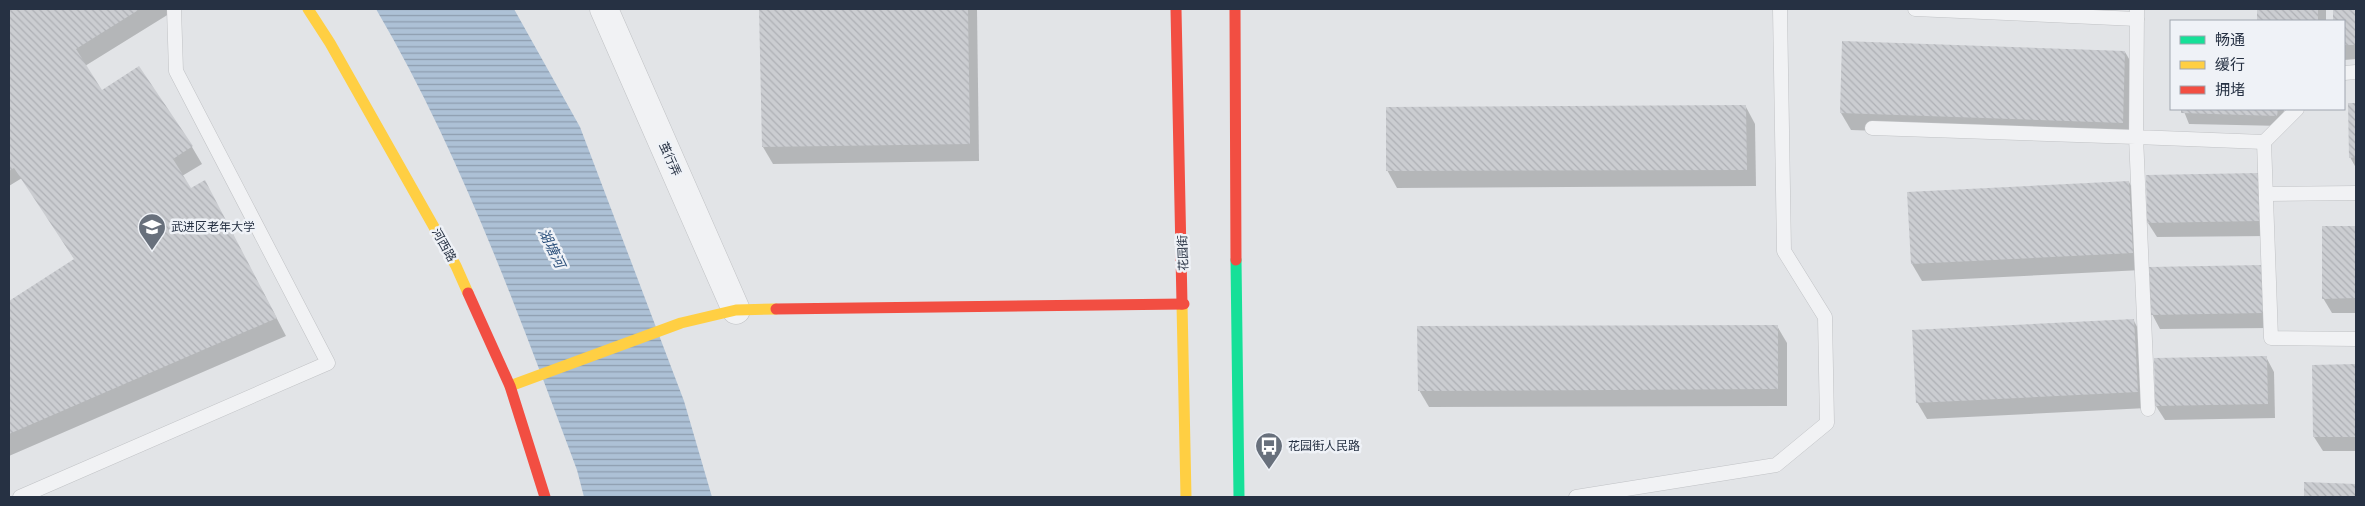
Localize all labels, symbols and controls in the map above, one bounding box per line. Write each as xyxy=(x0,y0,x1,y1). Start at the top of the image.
legend xyxy=(2170,20,2345,110)
text: 畅通 xyxy=(2215,29,2245,50)
text: 缓行 xyxy=(2215,54,2245,75)
text: 拥堵 xyxy=(2215,79,2245,100)
street label: 茧行弄 xyxy=(655,139,685,179)
school or university icon: 武进区老年大学 xyxy=(137,212,167,251)
place label: 武进区老年大学 xyxy=(171,219,255,235)
street label: 河西路 xyxy=(428,225,460,265)
water label: 湖塘河 xyxy=(535,225,571,274)
street label: 花园街 xyxy=(1174,235,1192,271)
bus stop icon: 花园街人民路 xyxy=(1254,431,1284,470)
place label: 花园街人民路 xyxy=(1288,438,1360,454)

